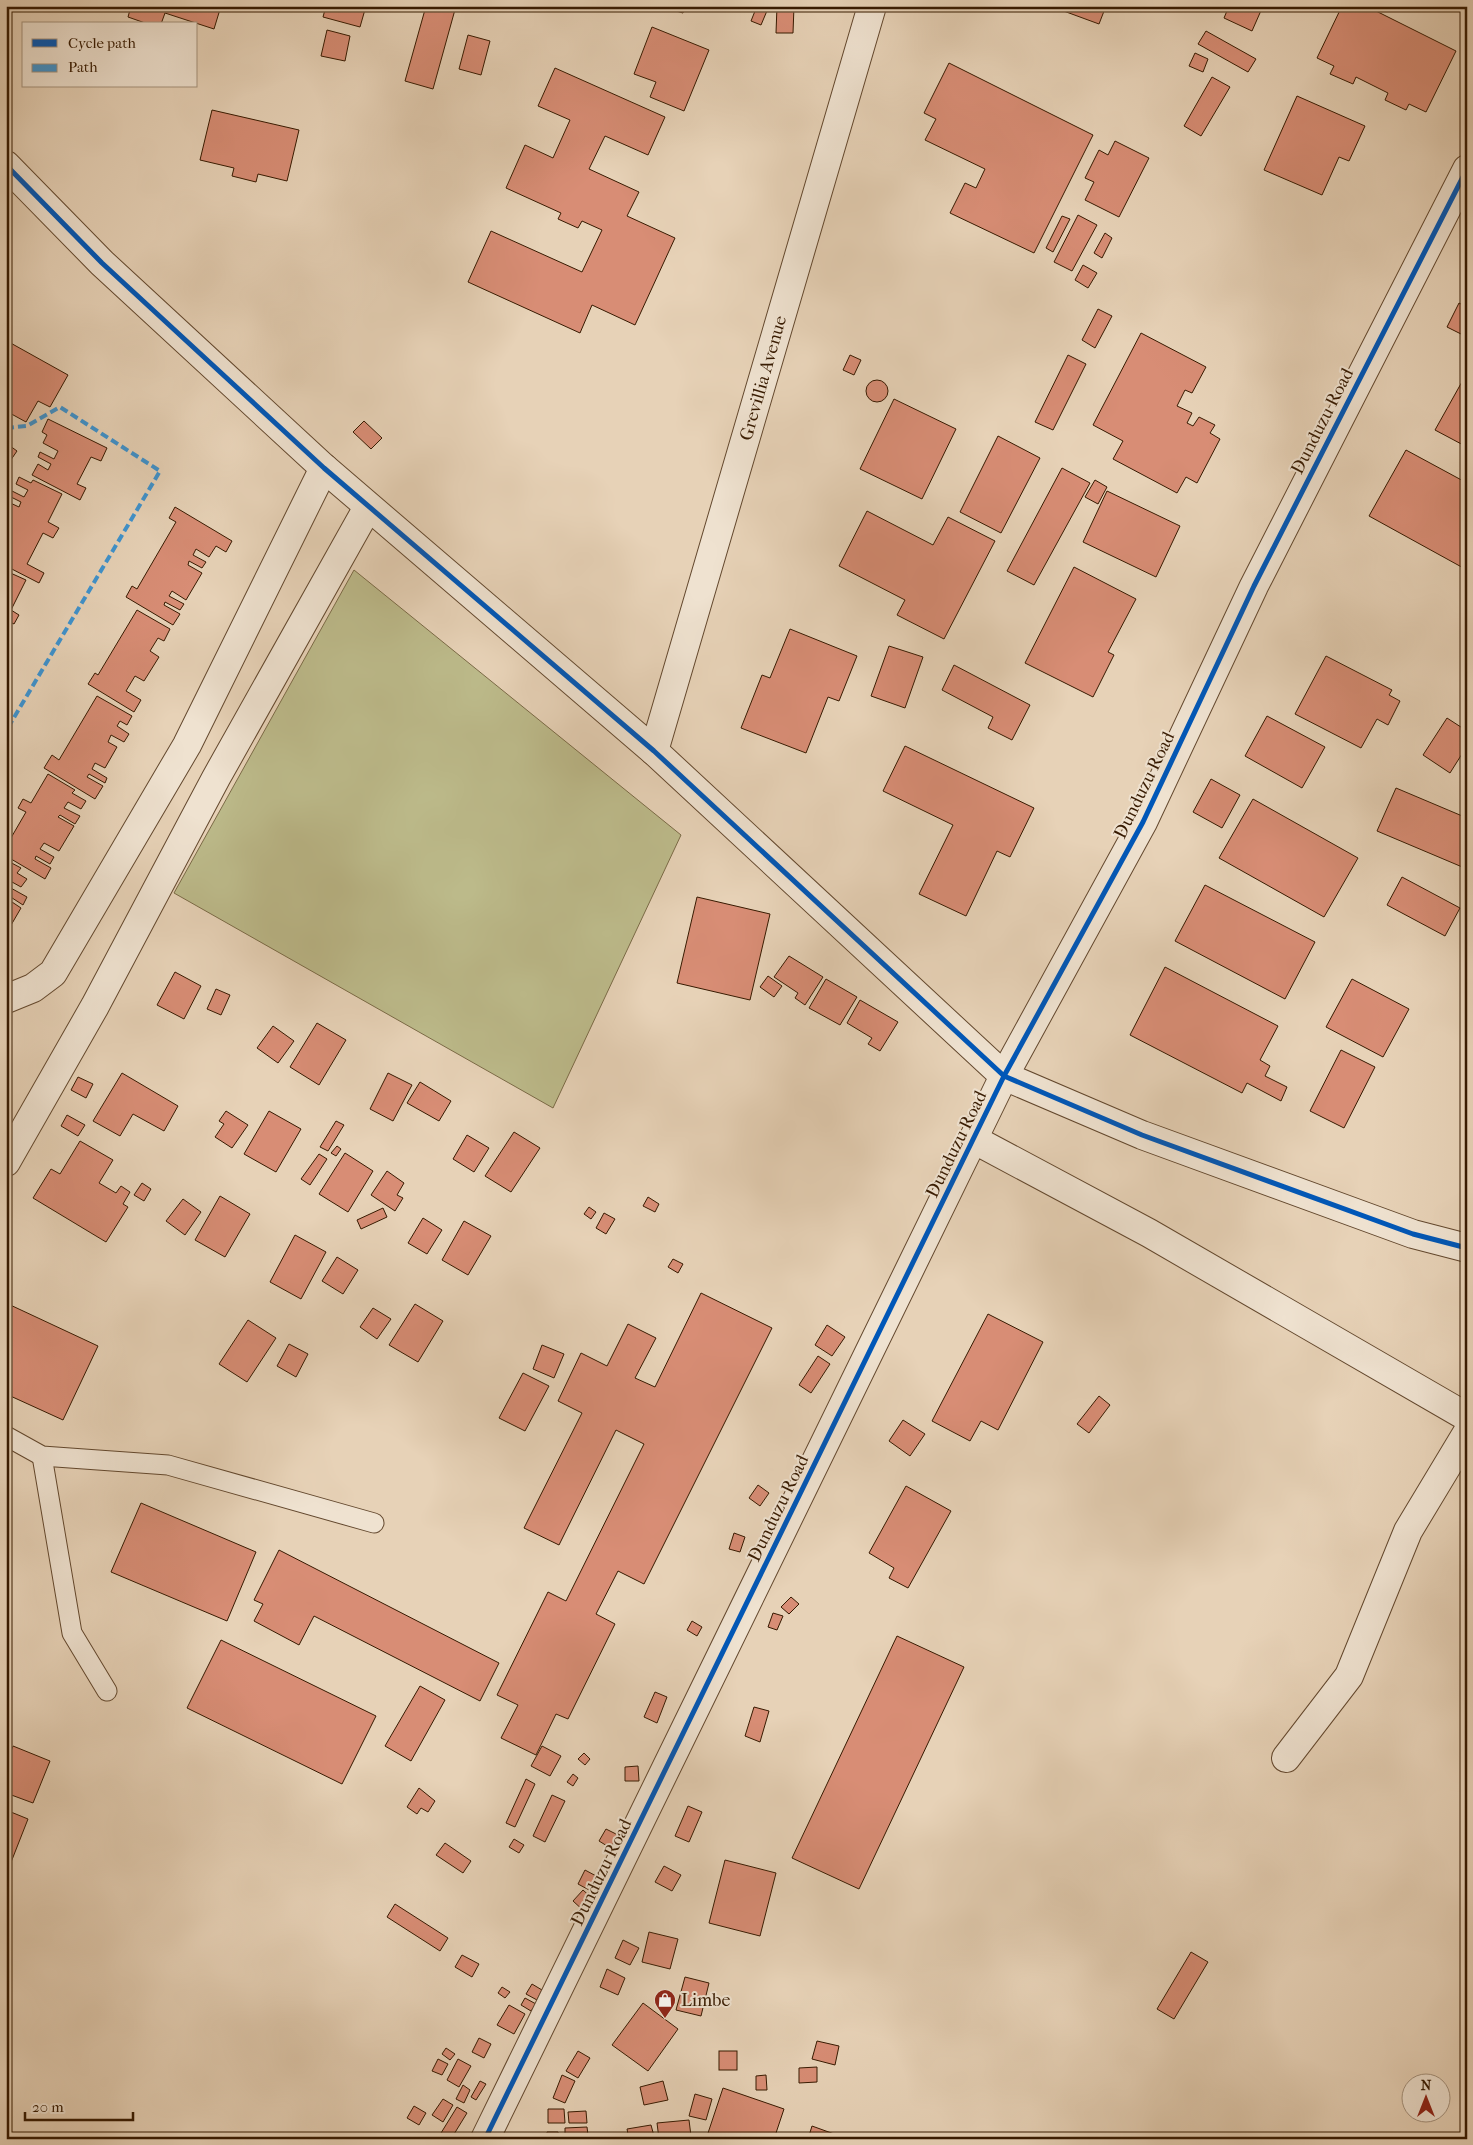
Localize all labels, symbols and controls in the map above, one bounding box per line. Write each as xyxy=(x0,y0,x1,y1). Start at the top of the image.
legend xyxy=(22,22,198,88)
text: Cycle path xyxy=(68,34,136,52)
text: Path xyxy=(68,58,98,76)
street label: Grevillia Avenue xyxy=(736,313,791,443)
street label: Dunduzu Road xyxy=(1287,364,1358,478)
street label: Dunduzu Road xyxy=(1110,728,1179,842)
street label: Dunduzu Road xyxy=(922,1087,991,1201)
street label: Dunduzu Road xyxy=(744,1451,813,1565)
street label: Dunduzu Road xyxy=(567,1815,636,1929)
shop icon: Limbe xyxy=(653,1988,677,2019)
place label: Limbe xyxy=(681,1990,730,2011)
north arrow xyxy=(1400,2072,1450,2122)
text: N xyxy=(1421,2077,1432,2094)
scale bar xyxy=(25,2090,132,2122)
text: 20 m xyxy=(32,2098,64,2116)

